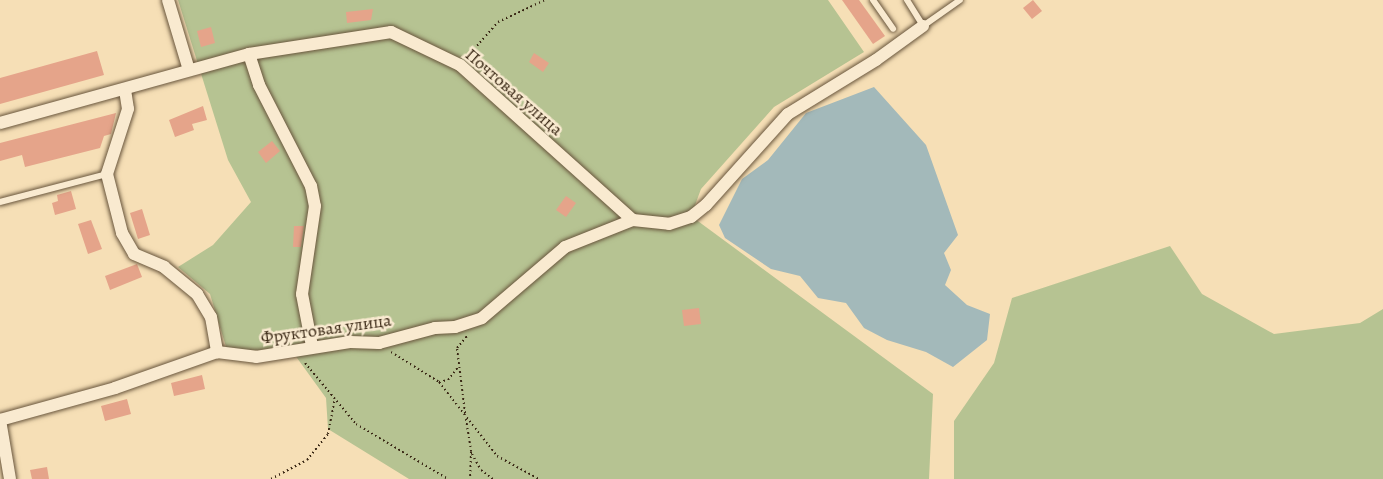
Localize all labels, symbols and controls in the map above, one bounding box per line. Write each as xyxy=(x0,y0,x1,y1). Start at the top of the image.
street label: Почтовая улица xyxy=(461,44,567,140)
street label: Фруктовая улица xyxy=(259,309,393,349)

